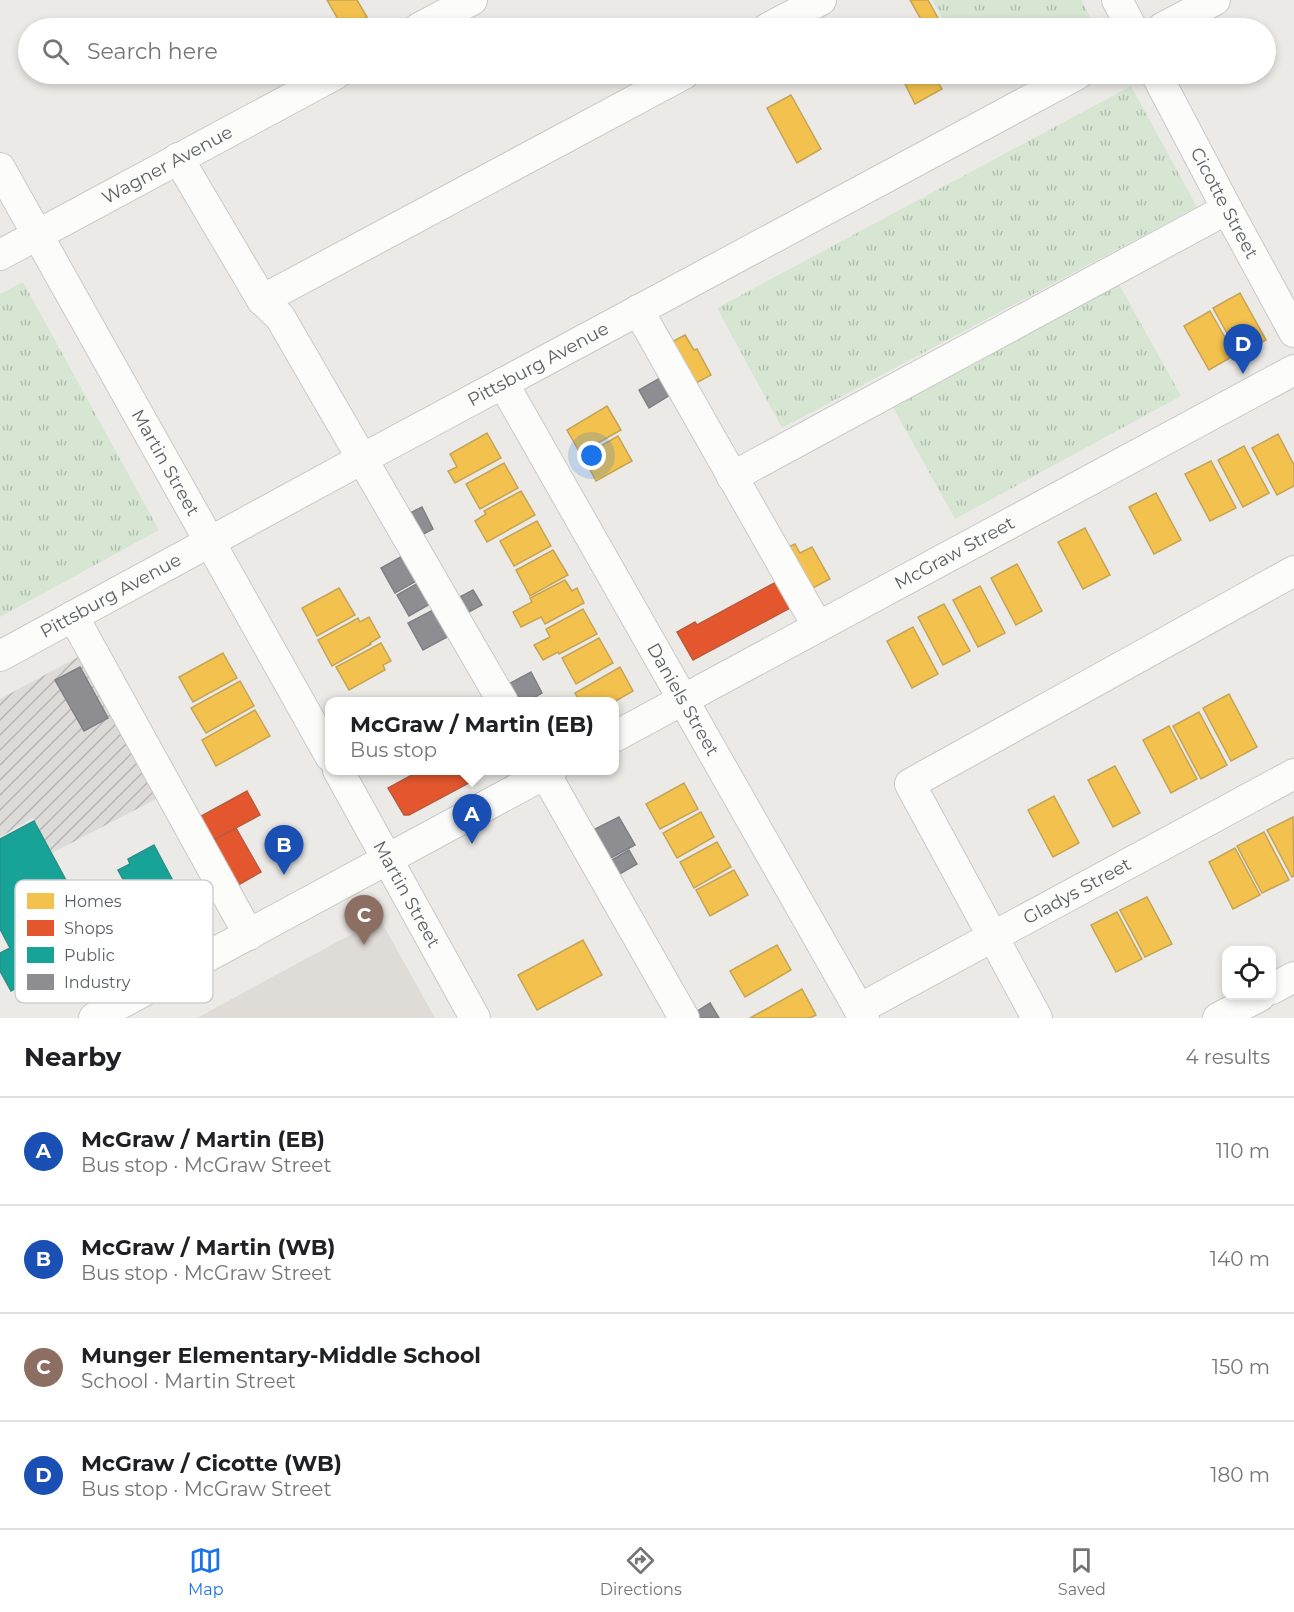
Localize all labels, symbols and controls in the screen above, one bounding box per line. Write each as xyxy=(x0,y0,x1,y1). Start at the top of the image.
search box xyxy=(18,18,1276,84)
icon: search xyxy=(39,35,72,68)
text: Search here xyxy=(87,38,218,65)
street label: Wagner Avenue xyxy=(98,121,236,209)
street label: Cicotte Street xyxy=(1186,144,1263,263)
street label: Pittsburg Avenue xyxy=(464,317,613,411)
pin: D xyxy=(1224,324,1262,374)
street label: Martin Street xyxy=(127,406,204,520)
your location xyxy=(577,441,606,470)
street label: McGraw Street xyxy=(891,512,1018,595)
street label: Pittsburg Avenue xyxy=(36,548,185,643)
street label: Daniels Street xyxy=(642,639,724,760)
popup xyxy=(325,697,619,775)
text: McGraw / Martin (EB) xyxy=(350,711,594,738)
text: Bus stop xyxy=(350,738,437,762)
pin: A xyxy=(452,794,492,844)
pin: B xyxy=(264,826,304,875)
street label: Martin Street xyxy=(368,837,445,952)
street label: Gladys Street xyxy=(1020,853,1135,929)
legend xyxy=(15,880,213,1003)
text: Homes xyxy=(64,892,122,911)
pin: C xyxy=(344,896,384,945)
text: Shops xyxy=(64,919,114,938)
text: Public xyxy=(64,946,115,965)
map controls xyxy=(1222,946,1276,1000)
button: locate xyxy=(1222,946,1276,1000)
text: Industry xyxy=(64,973,131,992)
text: Nearby xyxy=(24,1041,121,1073)
text: 4 results xyxy=(1185,1045,1270,1069)
text: McGraw / Martin (EB) xyxy=(81,1126,325,1153)
text: A xyxy=(36,1139,51,1163)
text: 110 m xyxy=(1216,1139,1270,1163)
text: Bus stop · McGraw Street xyxy=(81,1153,332,1177)
text: McGraw / Martin (WB) xyxy=(81,1234,335,1261)
text: B xyxy=(36,1247,51,1271)
text: 140 m xyxy=(1210,1247,1270,1271)
text: Bus stop · McGraw Street xyxy=(81,1261,332,1285)
text: Munger Elementary-Middle School xyxy=(81,1342,481,1369)
text: C xyxy=(36,1355,51,1379)
text: 150 m xyxy=(1212,1355,1270,1379)
text: School · Martin Street xyxy=(81,1369,296,1393)
text: McGraw / Cicotte (WB) xyxy=(81,1450,342,1477)
text: D xyxy=(35,1463,52,1487)
text: 180 m xyxy=(1210,1463,1270,1487)
text: Bus stop · McGraw Street xyxy=(81,1477,332,1501)
tab: Map xyxy=(188,1544,224,1599)
tab: Directions xyxy=(600,1544,682,1599)
tab: Saved xyxy=(1058,1544,1106,1599)

